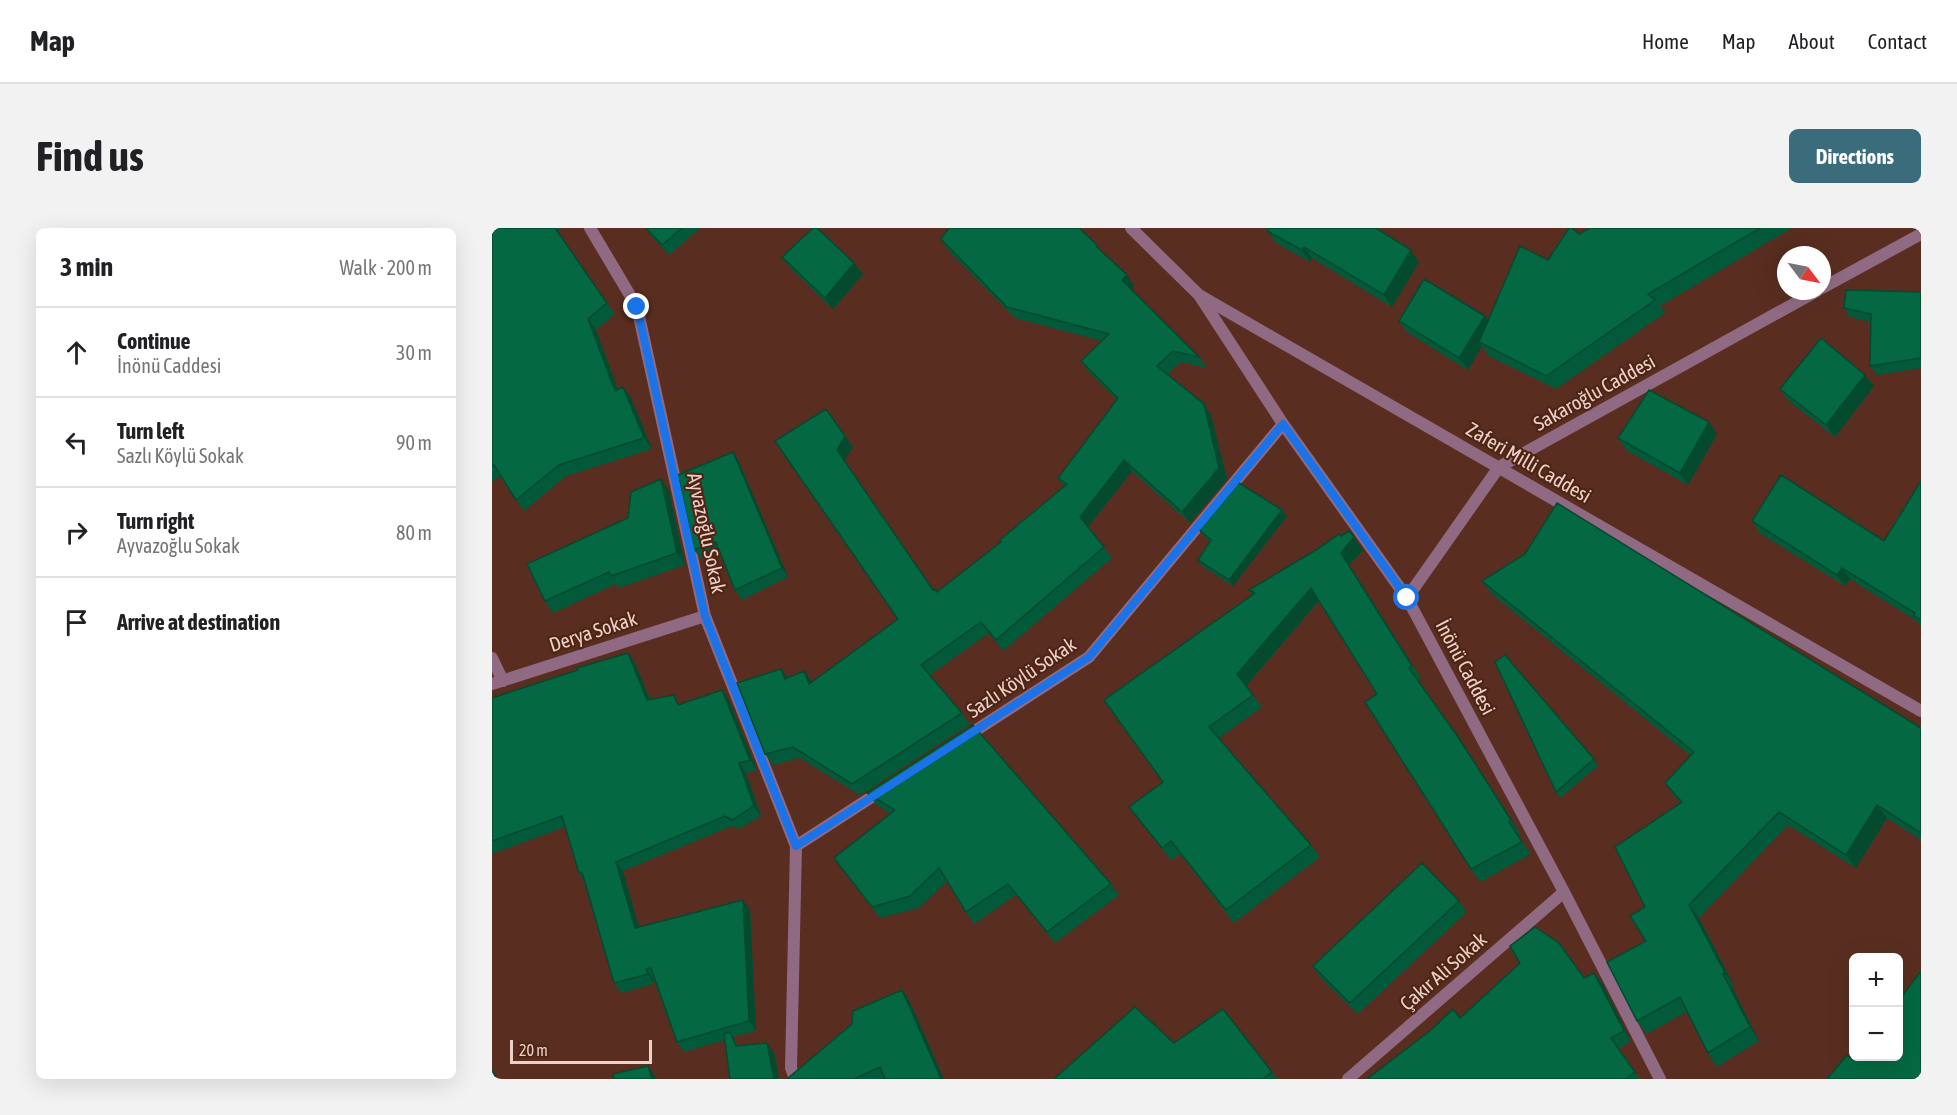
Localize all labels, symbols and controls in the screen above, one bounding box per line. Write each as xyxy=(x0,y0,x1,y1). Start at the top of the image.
text: Map xyxy=(30,25,75,57)
text: Home xyxy=(1642,29,1689,53)
text: Map xyxy=(1722,29,1756,53)
text: About xyxy=(1789,29,1835,53)
text: Contact xyxy=(1868,29,1927,53)
button: Directions xyxy=(1789,129,1921,183)
text: Find us xyxy=(36,132,144,180)
north arrow xyxy=(1777,246,1831,300)
text: 3 min xyxy=(60,252,113,282)
text: Walk · 200 m xyxy=(340,256,432,279)
route end xyxy=(623,293,649,319)
text: Continue xyxy=(117,328,191,354)
icon: ahead xyxy=(60,336,93,369)
text: 30 m xyxy=(396,341,432,364)
street label: Sakaroğlu Caddesi xyxy=(1529,349,1659,435)
text: İnönü Caddesi xyxy=(117,354,221,377)
street label: Zaferi Milli Caddesi xyxy=(1463,417,1595,507)
text: Turn left xyxy=(117,418,184,444)
icon: left xyxy=(60,426,93,459)
text: 90 m xyxy=(396,431,432,454)
text: Sazlı Köylü Sokak xyxy=(117,444,244,467)
street label: Ayvazoğlu Sokak xyxy=(683,471,731,596)
text: Turn right xyxy=(117,508,194,534)
icon: right xyxy=(60,516,93,549)
text: 80 m xyxy=(396,521,432,544)
text: Ayvazoğlu Sokak xyxy=(117,534,240,557)
route start xyxy=(1393,584,1419,610)
icon: arrive xyxy=(60,606,93,639)
street label: Derya Sokak xyxy=(546,606,640,656)
text: Arrive at destination xyxy=(117,609,280,635)
street label: İnönü Caddesi xyxy=(1431,616,1501,718)
street label: Sazlı Köylü Sokak xyxy=(962,632,1080,722)
street label: Çakır Ali Sokak xyxy=(1395,927,1491,1015)
map controls xyxy=(1849,953,1903,1061)
button: + xyxy=(1849,953,1903,1007)
button: − xyxy=(1849,1007,1903,1061)
scale bar xyxy=(510,1037,652,1064)
text: 20 m xyxy=(519,1041,548,1059)

